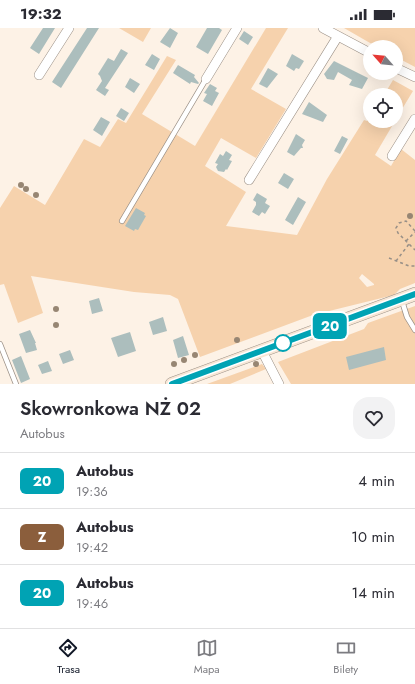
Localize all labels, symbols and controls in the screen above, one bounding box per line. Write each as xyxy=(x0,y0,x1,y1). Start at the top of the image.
text: 19:32 xyxy=(20,3,62,25)
north arrow xyxy=(363,40,403,80)
map controls xyxy=(363,40,403,128)
button: locate xyxy=(363,88,403,128)
line badge: 20 xyxy=(312,313,348,339)
text: 20 xyxy=(321,316,339,336)
unlabelled marker xyxy=(274,334,292,352)
text: Skowronkowa NŻ 02 xyxy=(20,395,201,422)
button: heart xyxy=(353,397,395,439)
text: Autobus xyxy=(20,424,65,443)
text: Autobus xyxy=(76,460,134,482)
text: 4 min xyxy=(358,470,395,492)
text: 20 xyxy=(33,471,51,491)
text: 19:36 xyxy=(76,482,108,501)
text: Autobus xyxy=(76,516,134,538)
text: 10 min xyxy=(351,526,395,548)
text: Z xyxy=(38,527,46,547)
text: 19:42 xyxy=(76,538,108,557)
text: Autobus xyxy=(76,572,134,594)
text: 14 min xyxy=(352,582,395,604)
text: 20 xyxy=(33,583,51,603)
text: 19:46 xyxy=(76,594,108,613)
tab: Trasa xyxy=(57,637,80,677)
tab: Mapa xyxy=(194,637,220,677)
tab: Bilety xyxy=(333,637,358,677)

